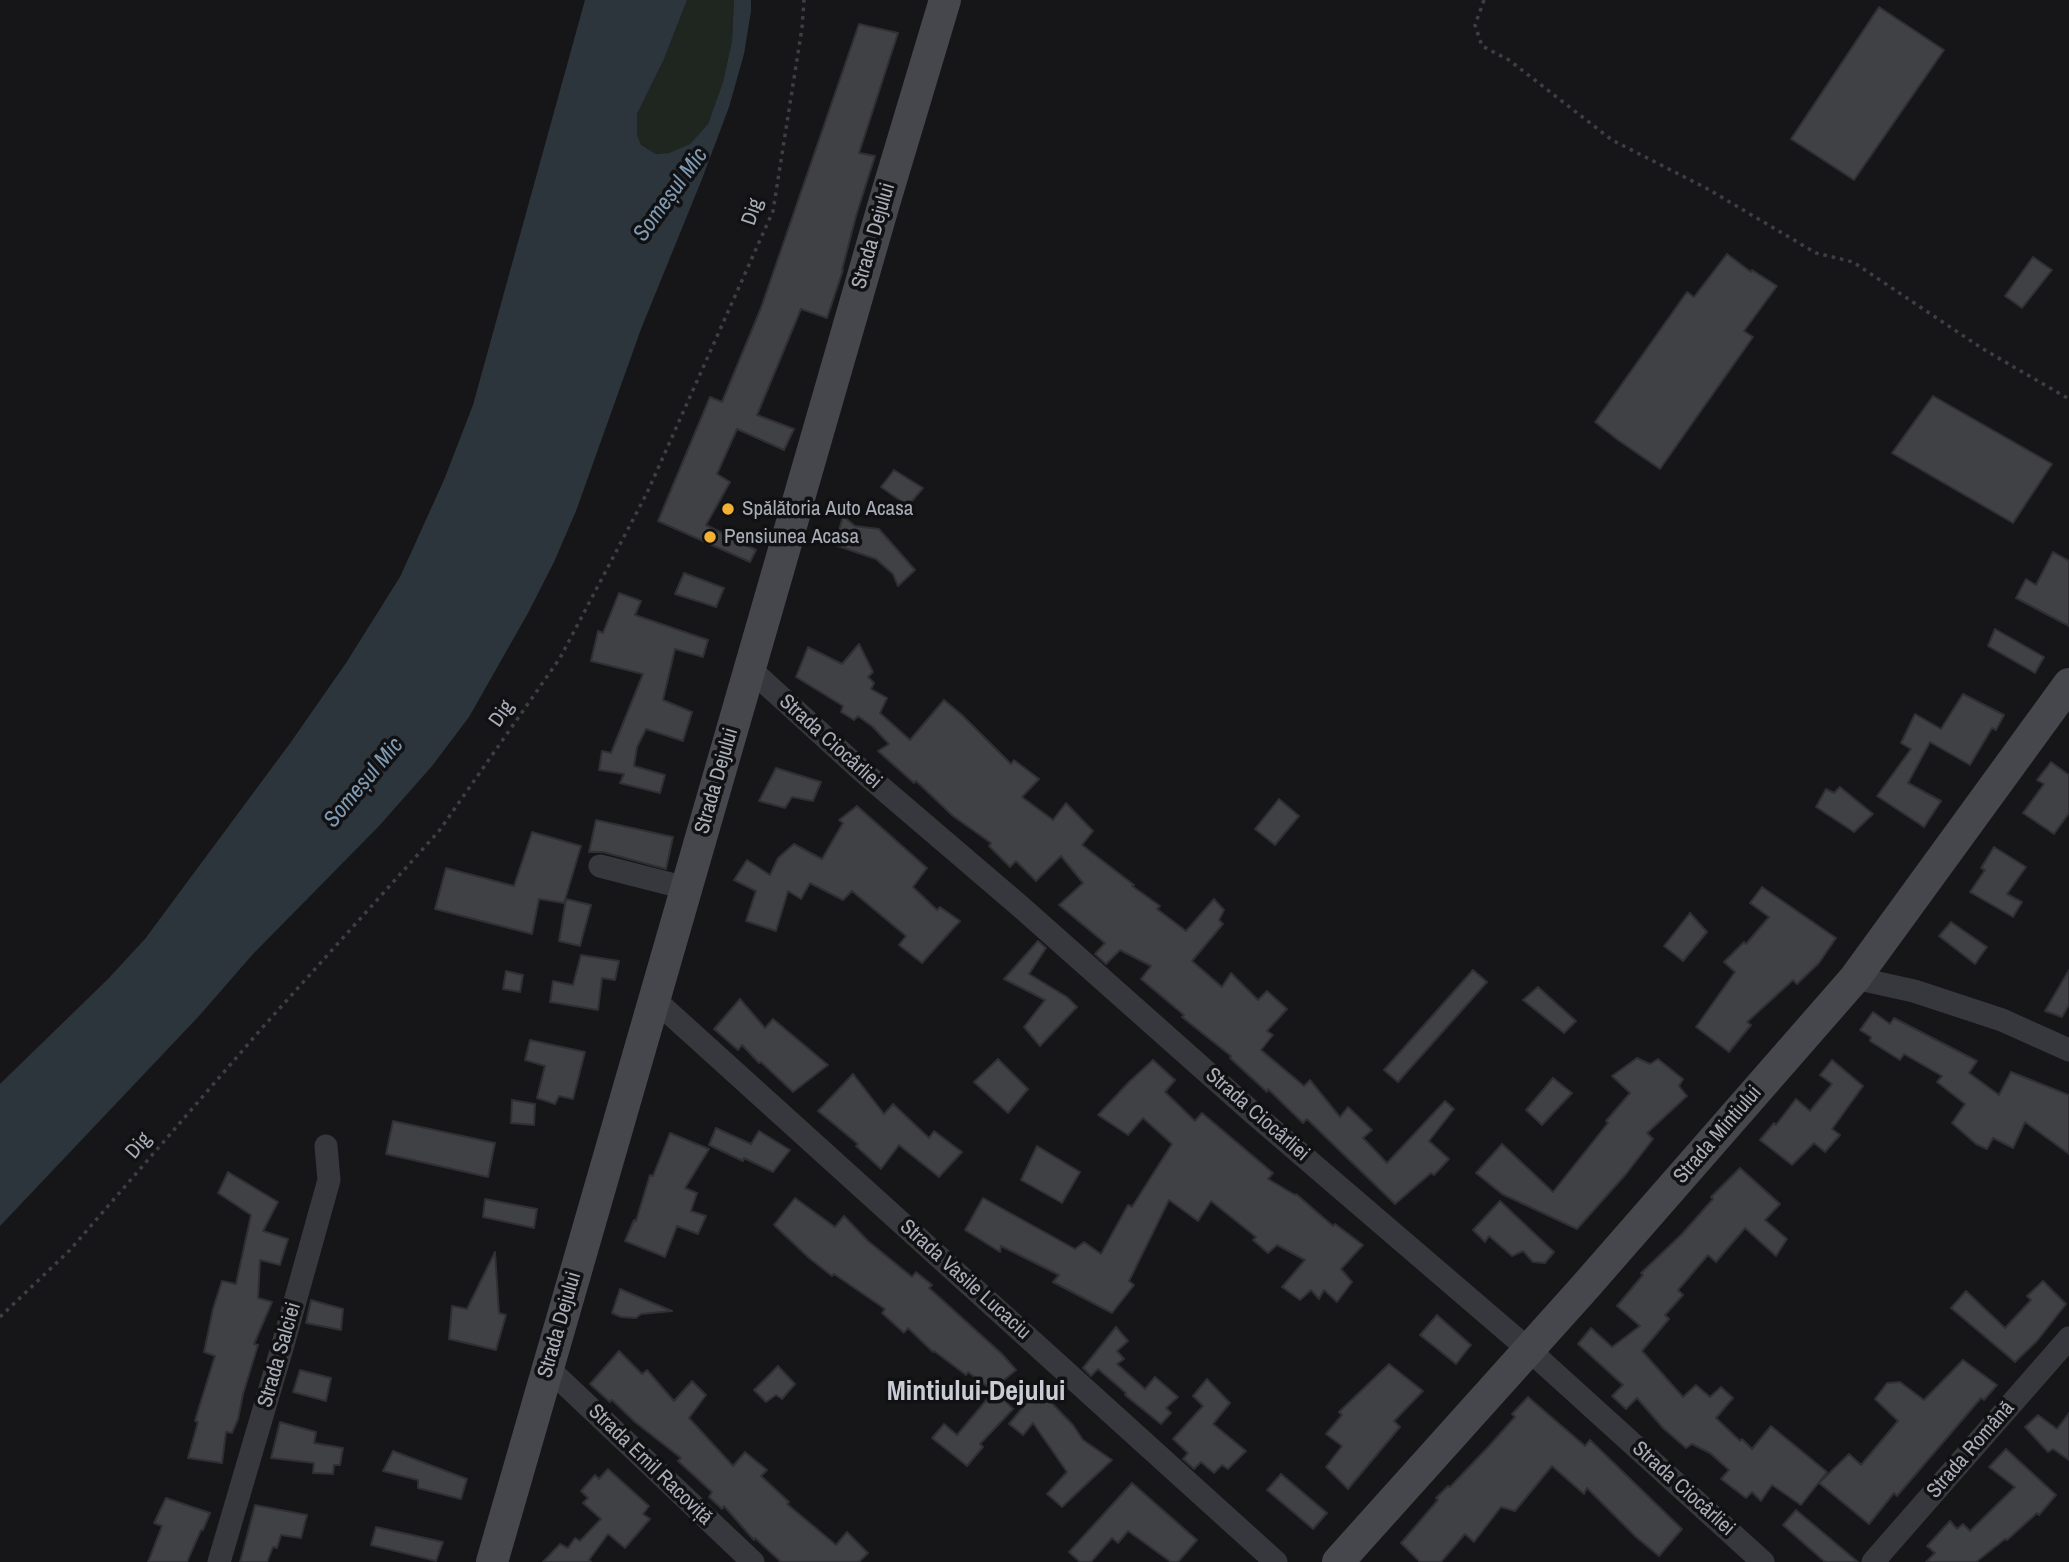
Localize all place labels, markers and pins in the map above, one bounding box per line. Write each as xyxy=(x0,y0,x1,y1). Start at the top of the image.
place label: Spălătoria Auto Acasa xyxy=(742,496,913,522)
marker: Spălătoria Auto Acasa xyxy=(720,501,736,517)
place label: Pensiunea Acasa xyxy=(724,524,859,550)
marker: Pensiunea Acasa xyxy=(702,529,718,545)

